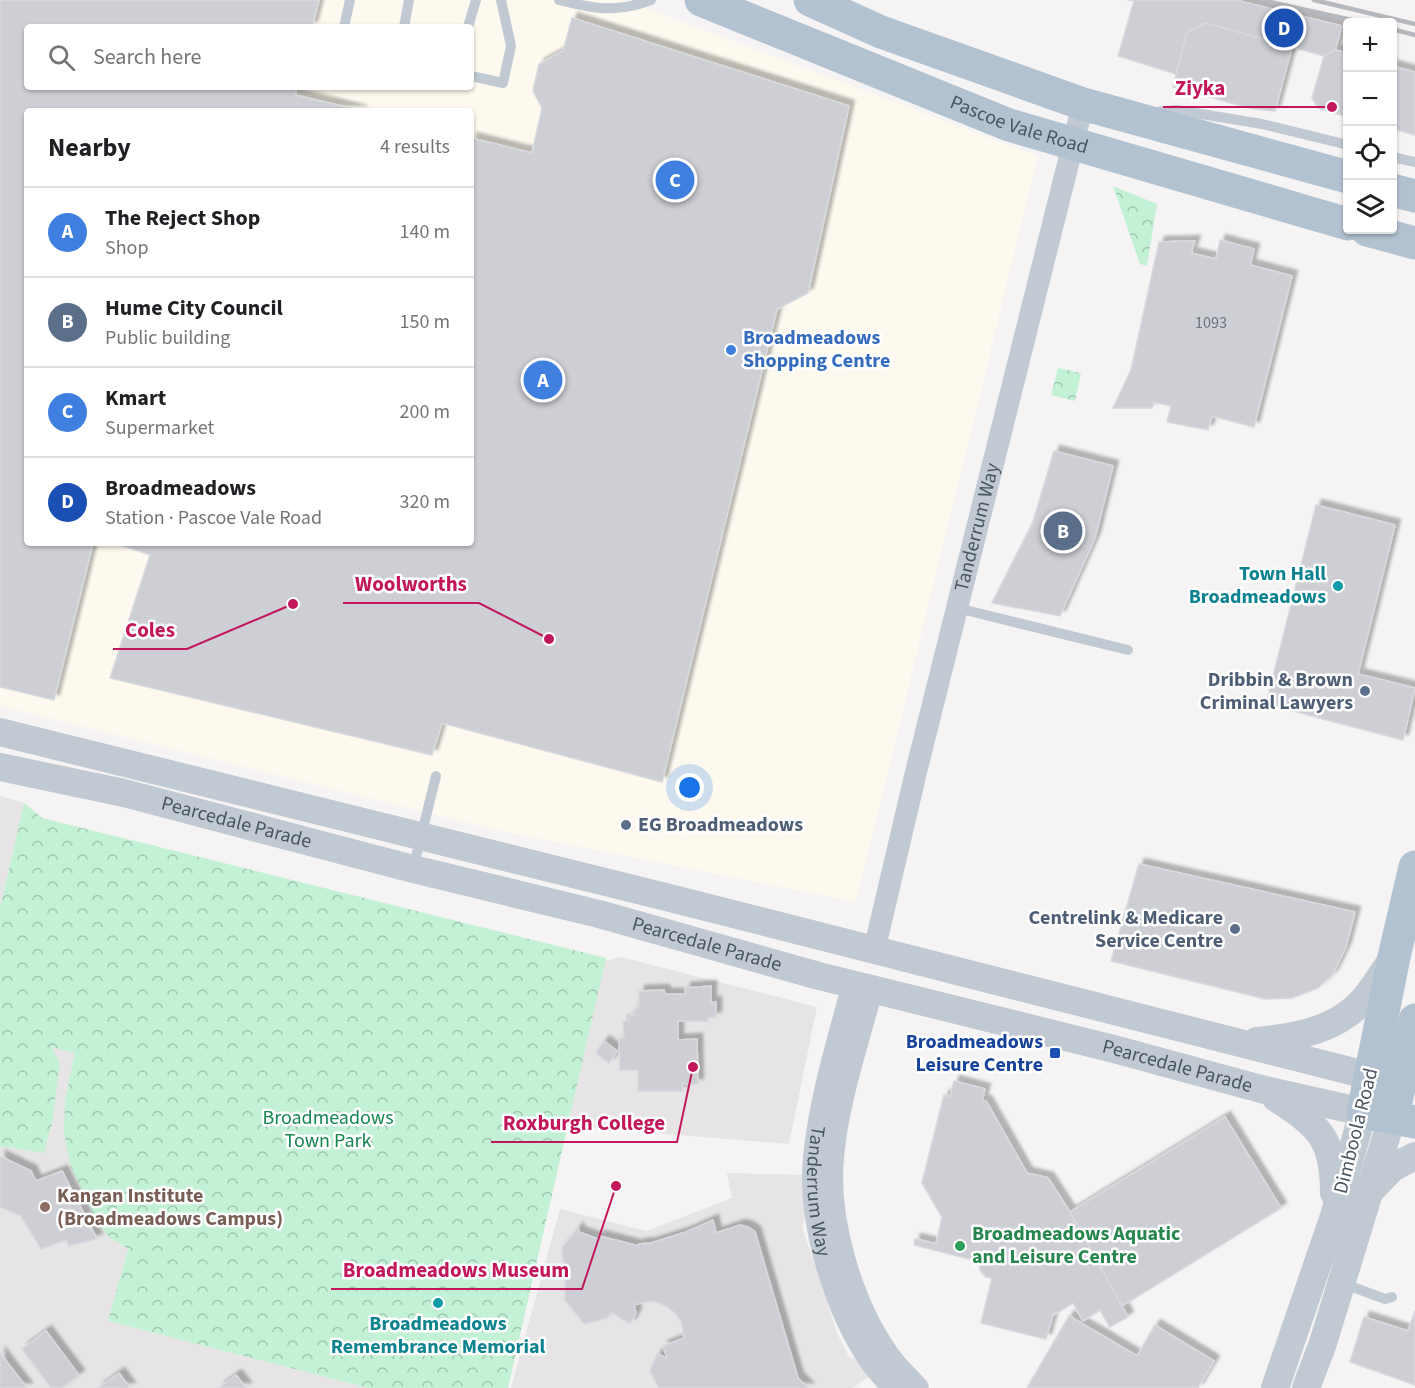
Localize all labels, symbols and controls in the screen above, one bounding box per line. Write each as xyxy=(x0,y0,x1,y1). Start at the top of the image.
pin: D xyxy=(1264,6,1304,51)
map controls xyxy=(1343,18,1397,234)
button: + xyxy=(1343,18,1397,72)
search box xyxy=(24,24,474,90)
icon: search xyxy=(45,41,78,74)
text: Search here xyxy=(93,41,201,73)
callout: Ziyka xyxy=(1163,68,1237,107)
button: − xyxy=(1343,72,1397,126)
text: Ziyka xyxy=(1175,73,1225,103)
street label: Pascoe Vale Road xyxy=(946,88,1091,161)
button: locate xyxy=(1343,126,1397,180)
text: Nearby xyxy=(48,129,131,166)
text: 4 results xyxy=(380,133,450,161)
pin: C xyxy=(656,158,694,202)
button: layers xyxy=(1343,180,1397,234)
text: The Reject Shop xyxy=(105,202,260,234)
text: A xyxy=(62,218,73,246)
text: 140 m xyxy=(400,218,450,246)
text: Shop xyxy=(105,234,149,262)
text: Hume City Council xyxy=(105,292,283,324)
text: B xyxy=(61,308,74,336)
text: 150 m xyxy=(400,308,450,336)
house number: 1093 xyxy=(1195,312,1227,334)
text: Public building xyxy=(105,324,230,352)
place label: Broadmeadows Shopping Centre xyxy=(743,324,890,375)
marker: Broadmeadows Shopping Centre xyxy=(724,343,738,357)
pin: A xyxy=(524,358,562,403)
text: Kmart xyxy=(105,382,166,414)
text: C xyxy=(62,398,73,426)
text: 200 m xyxy=(400,398,450,426)
text: Supermarket xyxy=(105,414,214,442)
street label: Tanderrum Way xyxy=(948,460,1007,595)
text: Broadmeadows xyxy=(105,472,256,504)
text: D xyxy=(61,488,74,516)
text: 320 m xyxy=(400,488,450,516)
text: Station · Pascoe Vale Road xyxy=(105,504,322,532)
pin: B xyxy=(1044,508,1082,554)
place label: Town Hall Broadmeadows xyxy=(1189,560,1326,611)
callout: Woolworths xyxy=(343,564,479,603)
text: Woolworths xyxy=(355,569,467,599)
marker: Town Hall Broadmeadows xyxy=(1331,579,1345,593)
callout: Coles xyxy=(113,610,187,649)
text: Coles xyxy=(125,615,175,645)
place label: Dribbin & Brown Criminal Lawyers xyxy=(1200,666,1353,717)
marker: Dribbin & Brown Criminal Lawyers xyxy=(1358,684,1372,698)
your location xyxy=(675,773,704,802)
street label: Pearcedale Parade xyxy=(158,789,315,856)
place label: EG Broadmeadows xyxy=(638,811,803,839)
marker: EG Broadmeadows xyxy=(619,818,633,832)
place label: Centrelink & Medicare Service Centre xyxy=(1028,904,1223,955)
street label: Pearcedale Parade xyxy=(629,910,785,979)
marker: Centrelink & Medicare Service Centre xyxy=(1228,922,1242,936)
place label: Broadmeadows Leisure Centre xyxy=(906,1028,1043,1079)
street label: Pearcedale Parade xyxy=(1099,1033,1256,1100)
marker: Broadmeadows Leisure Centre xyxy=(1048,1046,1062,1060)
street label: Dimboola Road xyxy=(1327,1065,1385,1197)
callout: Roxburgh College xyxy=(491,1103,677,1142)
park label: Broadmeadows Town Park xyxy=(262,1104,394,1155)
text: Roxburgh College xyxy=(503,1108,665,1138)
street label: Tanderrum Way xyxy=(799,1124,838,1260)
place label: Kangan Institute (Broadmeadows Campus) xyxy=(57,1182,283,1233)
marker: Kangan Institute (Broadmeadows Campus) xyxy=(38,1200,52,1214)
place label: Broadmeadows Aquatic and Leisure Centre xyxy=(972,1220,1180,1271)
marker: Broadmeadows Aquatic and Leisure Centre xyxy=(953,1239,967,1253)
callout: Broadmeadows Museum xyxy=(331,1250,582,1289)
text: Broadmeadows Museum xyxy=(343,1255,569,1285)
marker: Broadmeadows Remembrance Memorial xyxy=(431,1296,445,1310)
place label: Broadmeadows Remembrance Memorial xyxy=(331,1310,546,1361)

